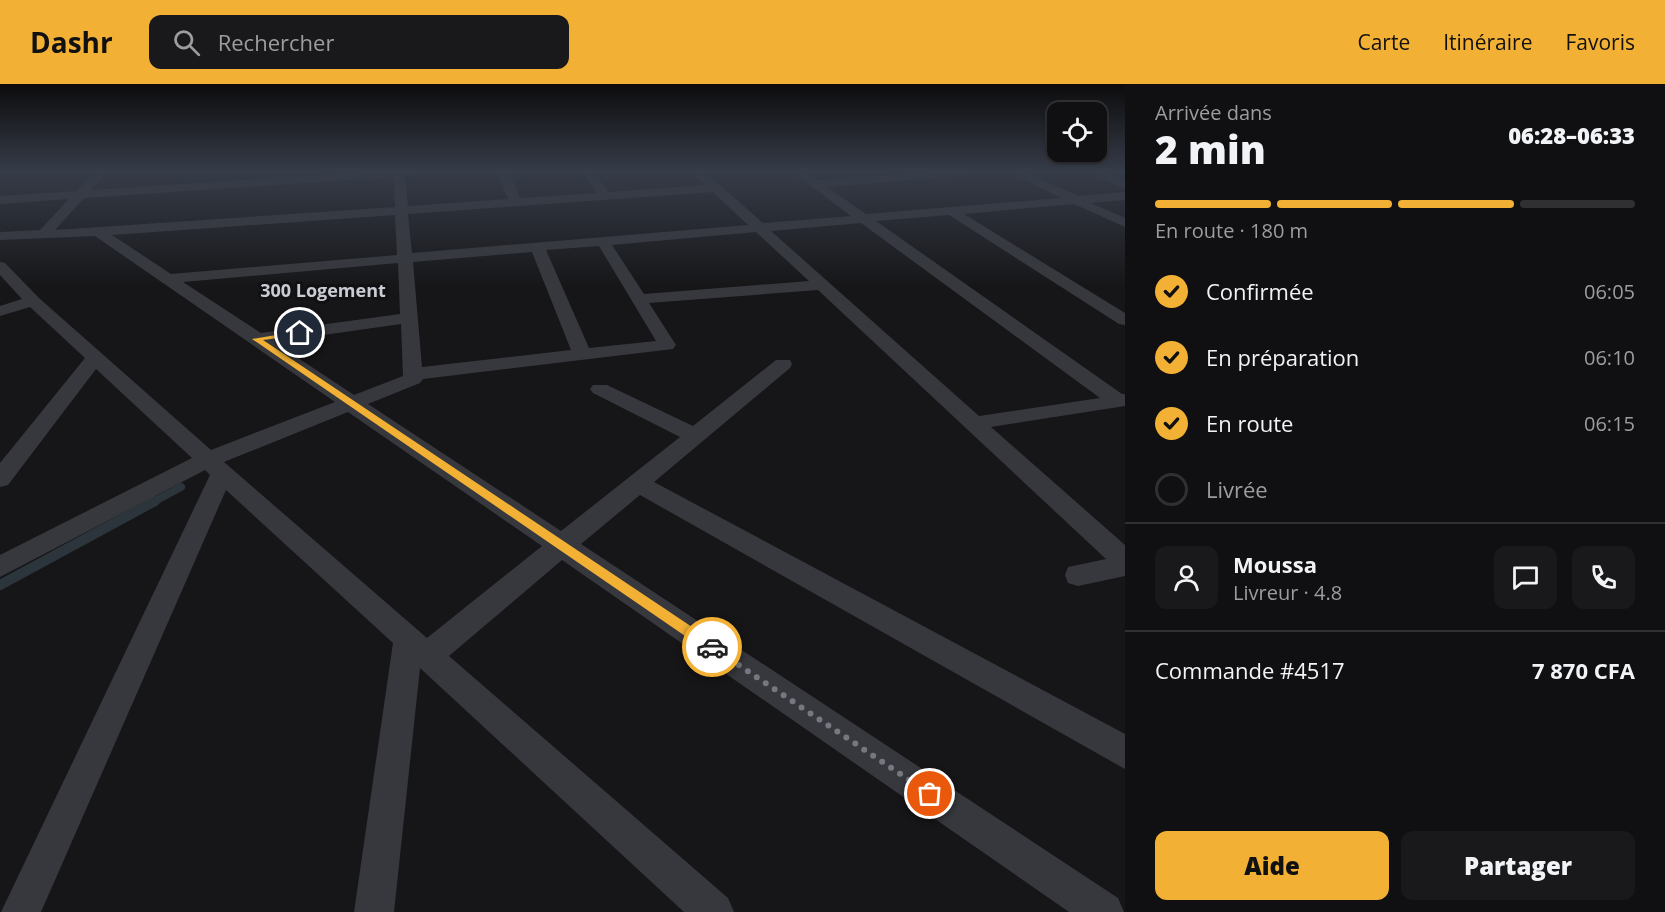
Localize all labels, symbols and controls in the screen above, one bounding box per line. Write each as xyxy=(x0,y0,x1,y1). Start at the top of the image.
search box xyxy=(149,15,569,69)
text: Dashr xyxy=(30,23,113,61)
icon: search xyxy=(170,26,203,59)
text: Rechercher xyxy=(218,27,334,57)
text: Carte xyxy=(1357,28,1410,56)
text: Itinéraire xyxy=(1443,28,1532,56)
text: Favoris xyxy=(1565,28,1635,56)
text: Arrivée dans xyxy=(1155,99,1272,126)
map controls xyxy=(1047,102,1107,162)
button: locate xyxy=(1047,102,1107,162)
text: 06:28–06:33 xyxy=(1508,120,1635,150)
text: 2 min xyxy=(1155,122,1266,175)
text: En route · 180 m xyxy=(1155,217,1308,244)
icon: check xyxy=(1155,275,1188,308)
text: Confirmée xyxy=(1206,276,1314,306)
district label: 300 Logement xyxy=(260,278,386,302)
text: 06:05 xyxy=(1584,278,1635,305)
pin xyxy=(274,307,325,358)
icon: home xyxy=(283,316,316,349)
icon: check xyxy=(1155,341,1188,374)
text: En préparation xyxy=(1206,342,1359,372)
text: 06:10 xyxy=(1584,344,1635,371)
icon: check xyxy=(1155,407,1188,440)
text: En route xyxy=(1206,408,1293,438)
text: 06:15 xyxy=(1584,410,1635,437)
text: Livrée xyxy=(1206,474,1268,504)
button: person xyxy=(1155,546,1218,609)
button: chat xyxy=(1494,546,1557,609)
button: phone xyxy=(1572,546,1635,609)
text: Moussa xyxy=(1233,549,1317,579)
text: Livreur · 4.8 xyxy=(1233,579,1342,606)
courier xyxy=(682,617,742,677)
icon: car xyxy=(696,631,729,664)
text: Commande #4517 xyxy=(1155,655,1345,685)
text: 7 870 CFA xyxy=(1532,655,1635,685)
pin xyxy=(904,768,955,819)
icon: bag xyxy=(913,777,946,810)
button: Aide xyxy=(1155,831,1389,900)
button: Partager xyxy=(1401,831,1635,900)

